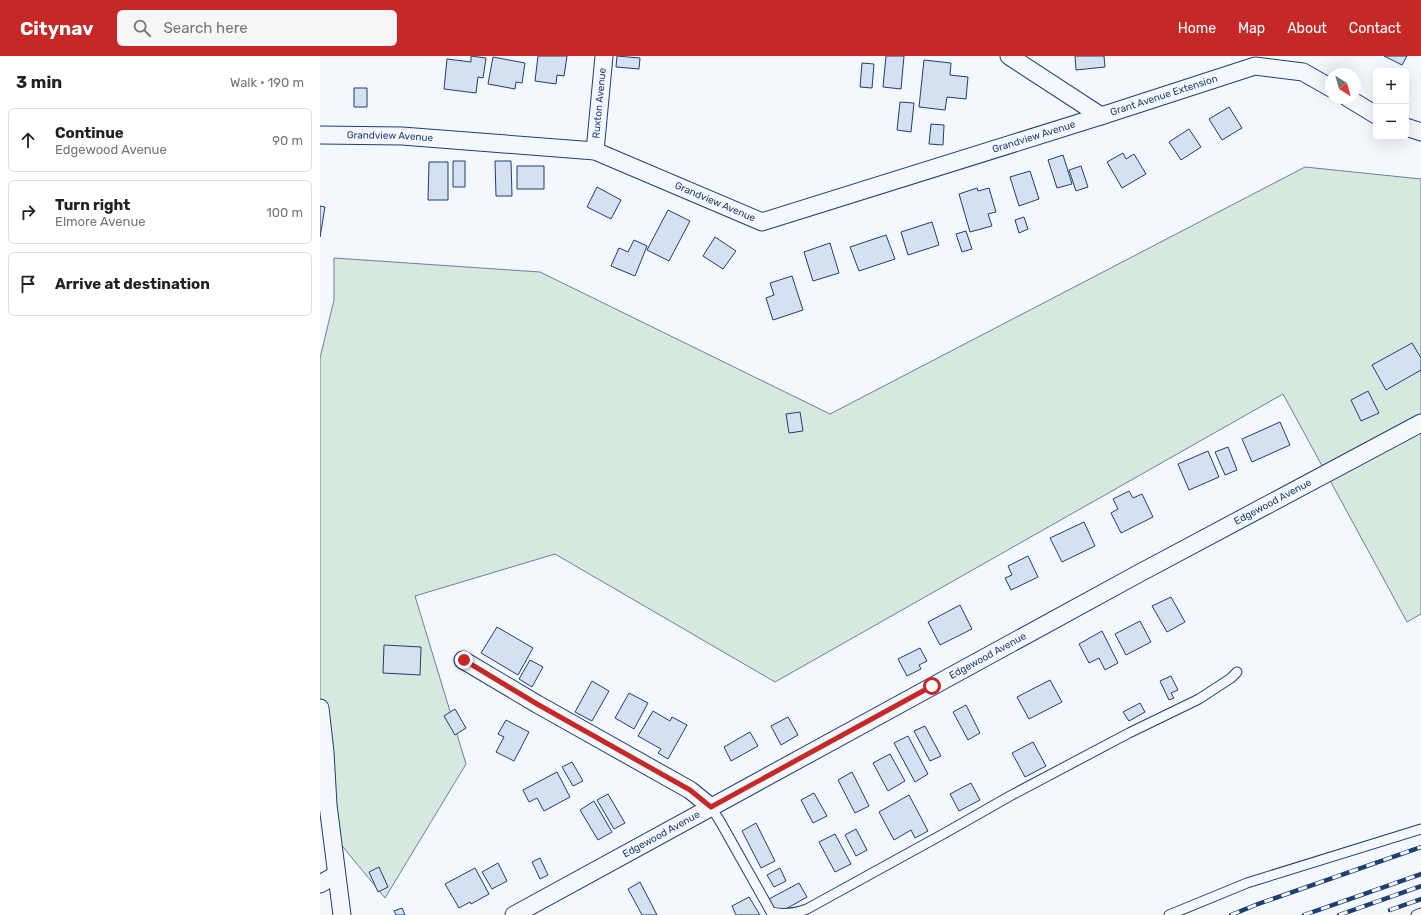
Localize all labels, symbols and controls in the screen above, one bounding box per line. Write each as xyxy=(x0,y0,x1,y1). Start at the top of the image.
search box xyxy=(117,10,397,46)
text: Citynav xyxy=(20,17,93,40)
icon: search xyxy=(131,17,153,39)
text: Search here xyxy=(163,19,248,37)
text: Home xyxy=(1178,20,1216,37)
text: Map xyxy=(1238,20,1265,37)
text: About xyxy=(1287,20,1327,37)
text: Contact xyxy=(1349,20,1401,37)
street label: Ruxton Avenue xyxy=(590,67,609,139)
north arrow xyxy=(1325,68,1361,104)
map controls xyxy=(1373,68,1409,140)
button: + xyxy=(1373,68,1409,104)
text: 3 min xyxy=(16,72,62,92)
street label: Grant Avenue Extension xyxy=(1109,73,1219,119)
text: Walk · 190 m xyxy=(230,75,304,90)
button: − xyxy=(1373,104,1409,140)
street label: Grandview Avenue xyxy=(991,118,1077,156)
text: Continue xyxy=(55,124,124,142)
icon: ahead xyxy=(17,129,39,151)
street label: Grandview Avenue xyxy=(347,129,434,144)
text: 90 m xyxy=(272,133,303,148)
text: Edgewood Avenue xyxy=(55,142,167,157)
street label: Grandview Avenue xyxy=(673,180,758,225)
text: Turn right xyxy=(55,196,130,214)
icon: right xyxy=(17,201,39,223)
text: 100 m xyxy=(266,205,303,220)
text: Elmore Avenue xyxy=(55,214,146,229)
icon: arrive xyxy=(17,273,39,295)
text: Arrive at destination xyxy=(55,275,210,293)
street label: Edgewood Avenue xyxy=(1232,476,1314,528)
street label: Edgewood Avenue xyxy=(947,630,1029,682)
route end xyxy=(455,651,473,669)
route start xyxy=(923,677,941,695)
street label: Edgewood Avenue xyxy=(621,808,702,860)

